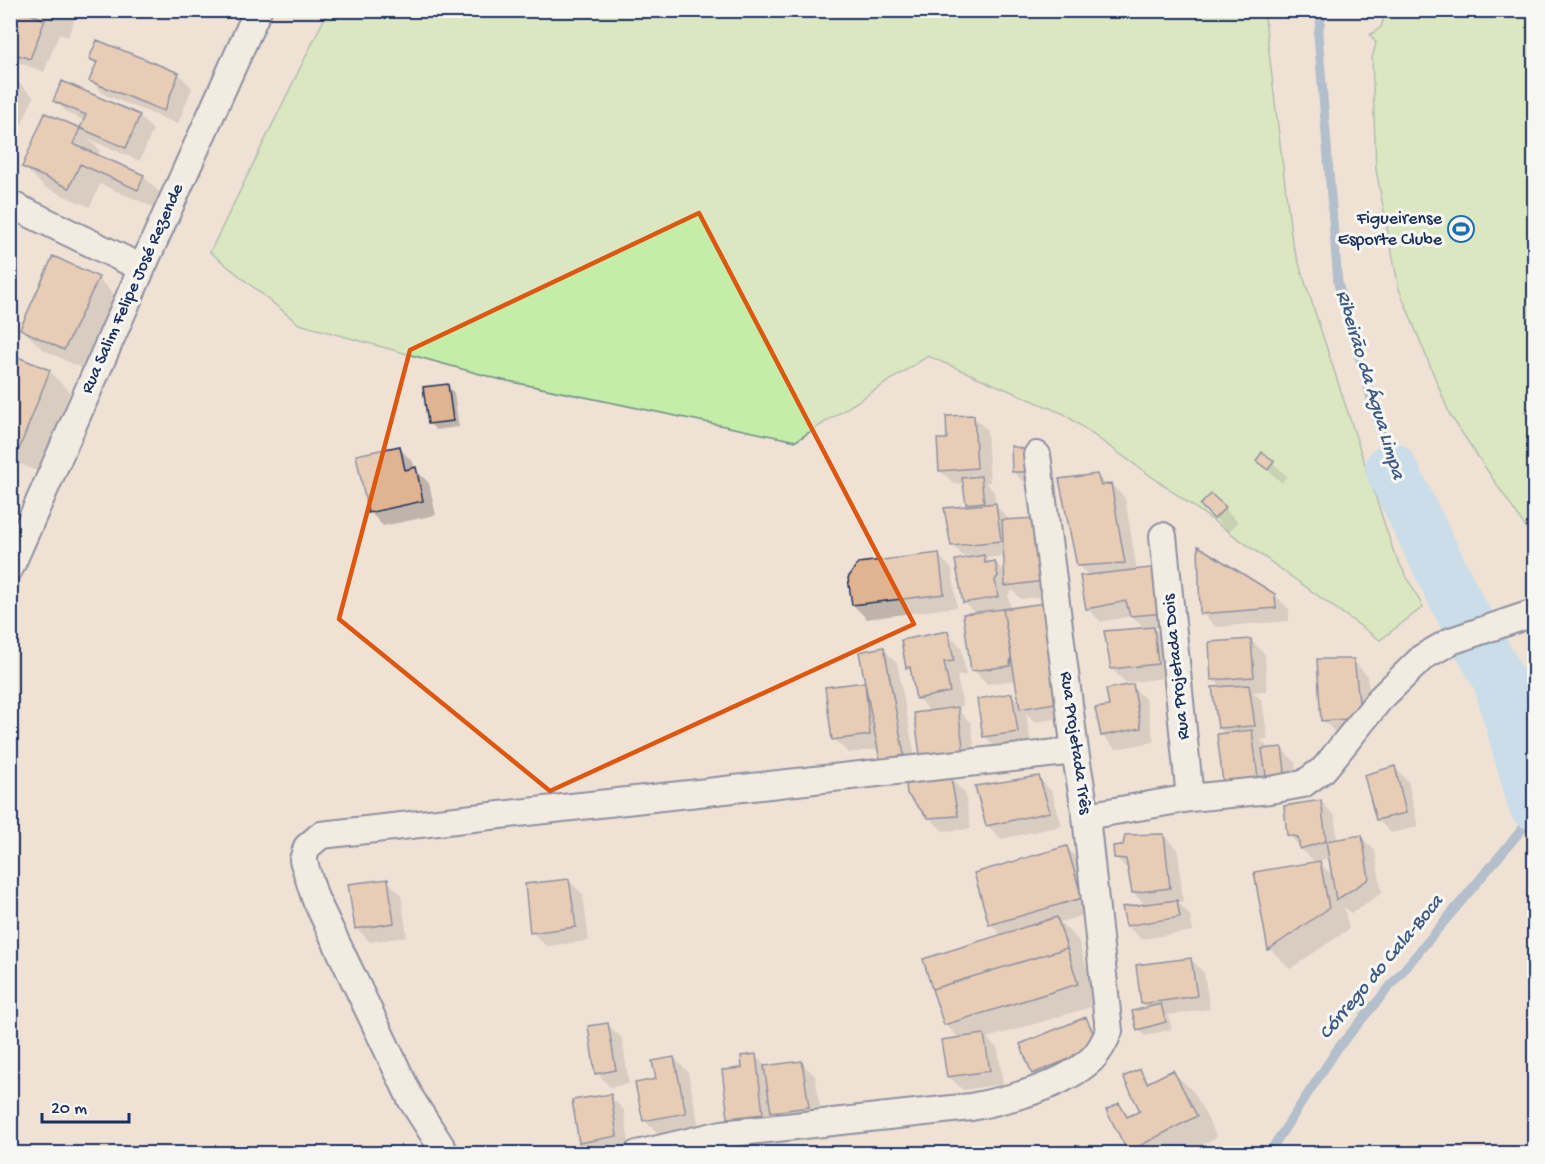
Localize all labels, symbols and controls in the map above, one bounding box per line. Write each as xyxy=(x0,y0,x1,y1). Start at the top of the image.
street label: Rua Salim Felipe José Rezende xyxy=(77,180,189,397)
place label: Figueirense Esporte Clube xyxy=(1338,209,1443,251)
sports icon: Figueirense Esporte Clube xyxy=(1446,214,1476,244)
water label: Ribeirão da Água Limpa xyxy=(1329,288,1409,484)
street label: Rua Projetada Dois xyxy=(1159,592,1195,741)
street label: Rua Projetada Três xyxy=(1055,670,1096,817)
water label: Córrego do Cala-Boca xyxy=(1315,890,1450,1045)
scale bar xyxy=(42,1086,129,1124)
text: 20 m xyxy=(51,1099,87,1120)

